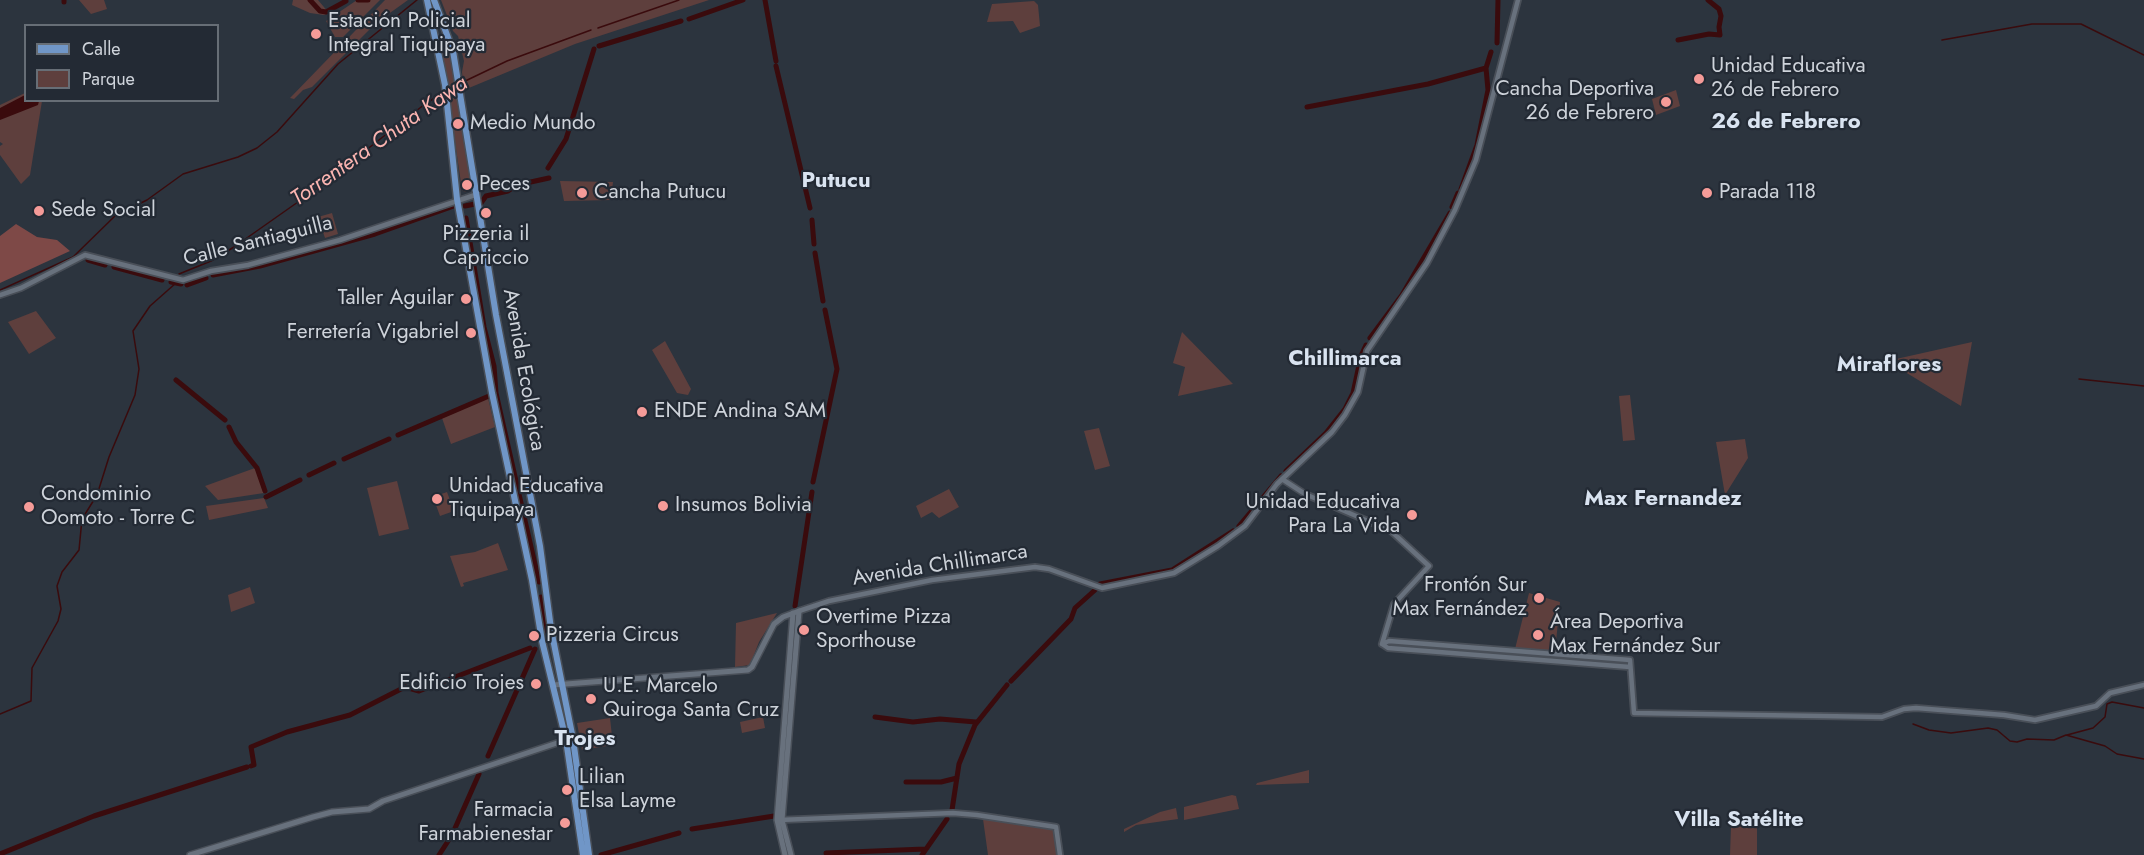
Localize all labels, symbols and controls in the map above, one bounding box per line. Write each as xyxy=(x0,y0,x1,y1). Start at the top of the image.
place label: Estación Policial Integral Tiquipaya xyxy=(328,9,485,59)
legend xyxy=(24,24,219,102)
marker: Estación Policial Integral Tiquipaya xyxy=(309,27,323,41)
text: Calle xyxy=(82,36,121,62)
place label: Unidad Educativa 26 de Febrero xyxy=(1711,54,1865,104)
text: Parque xyxy=(82,66,135,92)
water label: Torrentera Chuta Kawa xyxy=(286,71,474,213)
marker: Unidad Educativa 26 de Febrero xyxy=(1692,72,1706,86)
place label: Cancha Deportiva 26 de Febrero xyxy=(1495,77,1654,127)
marker: Cancha Deportiva 26 de Febrero xyxy=(1659,95,1673,109)
district label: 26 de Febrero xyxy=(1711,110,1861,136)
place label: Medio Mundo xyxy=(470,111,596,137)
marker: Medio Mundo xyxy=(451,117,465,131)
district label: Putucu xyxy=(801,169,871,195)
place label: Peces xyxy=(479,172,530,198)
marker: Peces xyxy=(460,178,474,192)
place label: Cancha Putucu xyxy=(594,180,726,206)
place label: Parada 118 xyxy=(1719,180,1816,206)
marker: Cancha Putucu xyxy=(575,186,589,200)
marker: Parada 118 xyxy=(1700,186,1714,200)
place label: Sede Social xyxy=(51,198,156,224)
marker: Sede Social xyxy=(32,204,46,218)
marker: Pizzeria il Capriccio xyxy=(479,206,493,220)
street label: Calle Santiaguilla xyxy=(181,211,335,273)
place label: Pizzeria il Capriccio xyxy=(443,222,529,272)
place label: Taller Aguilar xyxy=(338,286,454,312)
street label: Avenida Ecológica xyxy=(496,287,550,453)
marker: Taller Aguilar xyxy=(459,292,473,306)
place label: Ferretería Vigabriel xyxy=(287,320,459,346)
marker: Ferretería Vigabriel xyxy=(464,326,478,340)
district label: Chillimarca xyxy=(1288,347,1402,373)
district label: Miraflores xyxy=(1837,353,1941,379)
place label: ENDE Andina SAM xyxy=(654,399,826,425)
marker: ENDE Andina SAM xyxy=(635,405,649,419)
place label: Unidad Educativa Tiquipaya xyxy=(449,474,603,524)
place label: Condominio Oomoto - Torre C xyxy=(41,482,195,532)
district label: Max Fernandez xyxy=(1584,487,1742,513)
place label: Unidad Educativa Para La Vida xyxy=(1246,490,1400,540)
marker: Unidad Educativa Tiquipaya xyxy=(430,492,444,506)
place label: Insumos Bolivia xyxy=(675,493,812,519)
marker: Insumos Bolivia xyxy=(656,499,670,513)
marker: Condominio Oomoto - Torre C xyxy=(22,500,36,514)
marker: Unidad Educativa Para La Vida xyxy=(1405,508,1419,522)
street label: Avenida Chillimarca xyxy=(851,540,1029,592)
place label: Frontón Sur Max Fernández xyxy=(1393,573,1527,623)
marker: Frontón Sur Max Fernández xyxy=(1532,591,1546,605)
place label: Overtime Pizza Sporthouse xyxy=(816,605,951,655)
place label: Área Deportiva Max Fernández Sur xyxy=(1550,610,1721,660)
place label: Pizzeria Circus xyxy=(546,623,679,649)
marker: Overtime Pizza Sporthouse xyxy=(797,623,811,637)
marker: Área Deportiva Max Fernández Sur xyxy=(1531,628,1545,642)
marker: Pizzeria Circus xyxy=(527,629,541,643)
place label: Edificio Trojes xyxy=(399,671,524,697)
place label: U.E. Marcelo Quiroga Santa Cruz xyxy=(603,674,779,724)
marker: Edificio Trojes xyxy=(529,677,543,691)
marker: U.E. Marcelo Quiroga Santa Cruz xyxy=(584,692,598,706)
district label: Trojes xyxy=(555,727,615,753)
place label: Lilian Elsa Layme xyxy=(579,765,676,815)
marker: Lilian Elsa Layme xyxy=(560,783,574,797)
place label: Farmacia Farmabienestar xyxy=(418,798,553,848)
district label: Villa Satélite xyxy=(1674,808,1804,834)
marker: Farmacia Farmabienestar xyxy=(558,816,572,830)

